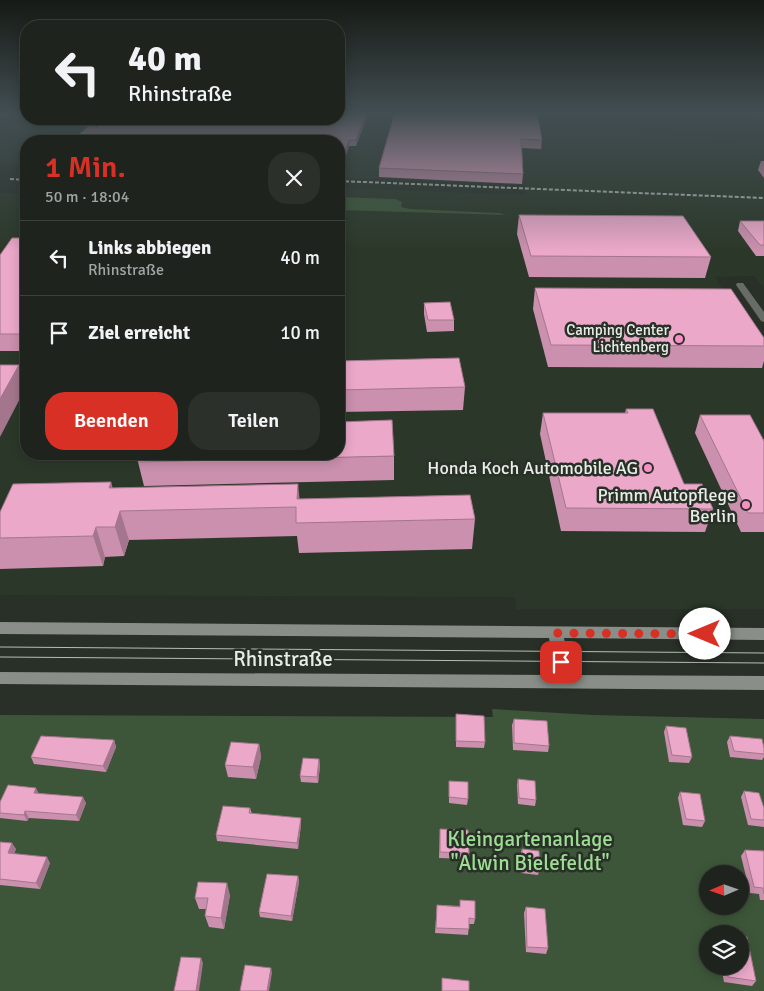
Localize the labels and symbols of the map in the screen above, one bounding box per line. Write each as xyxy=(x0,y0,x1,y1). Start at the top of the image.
place label: Camping Center Lichtenberg xyxy=(566,321,669,356)
marker: Camping Center Lichtenberg xyxy=(673,333,685,345)
place label: Honda Koch Automobile AG xyxy=(427,457,638,479)
marker: Honda Koch Automobile AG xyxy=(642,462,654,474)
place label: Primm Autopflege Berlin xyxy=(597,484,736,527)
marker: Primm Autopflege Berlin xyxy=(740,499,752,511)
position arrow xyxy=(678,607,730,659)
pin xyxy=(540,641,582,683)
street label: Rhinstraße xyxy=(233,646,333,672)
park label: Kleingartenanlage "Alwin Bielefeldt" xyxy=(447,826,613,876)
north arrow xyxy=(699,865,749,915)

